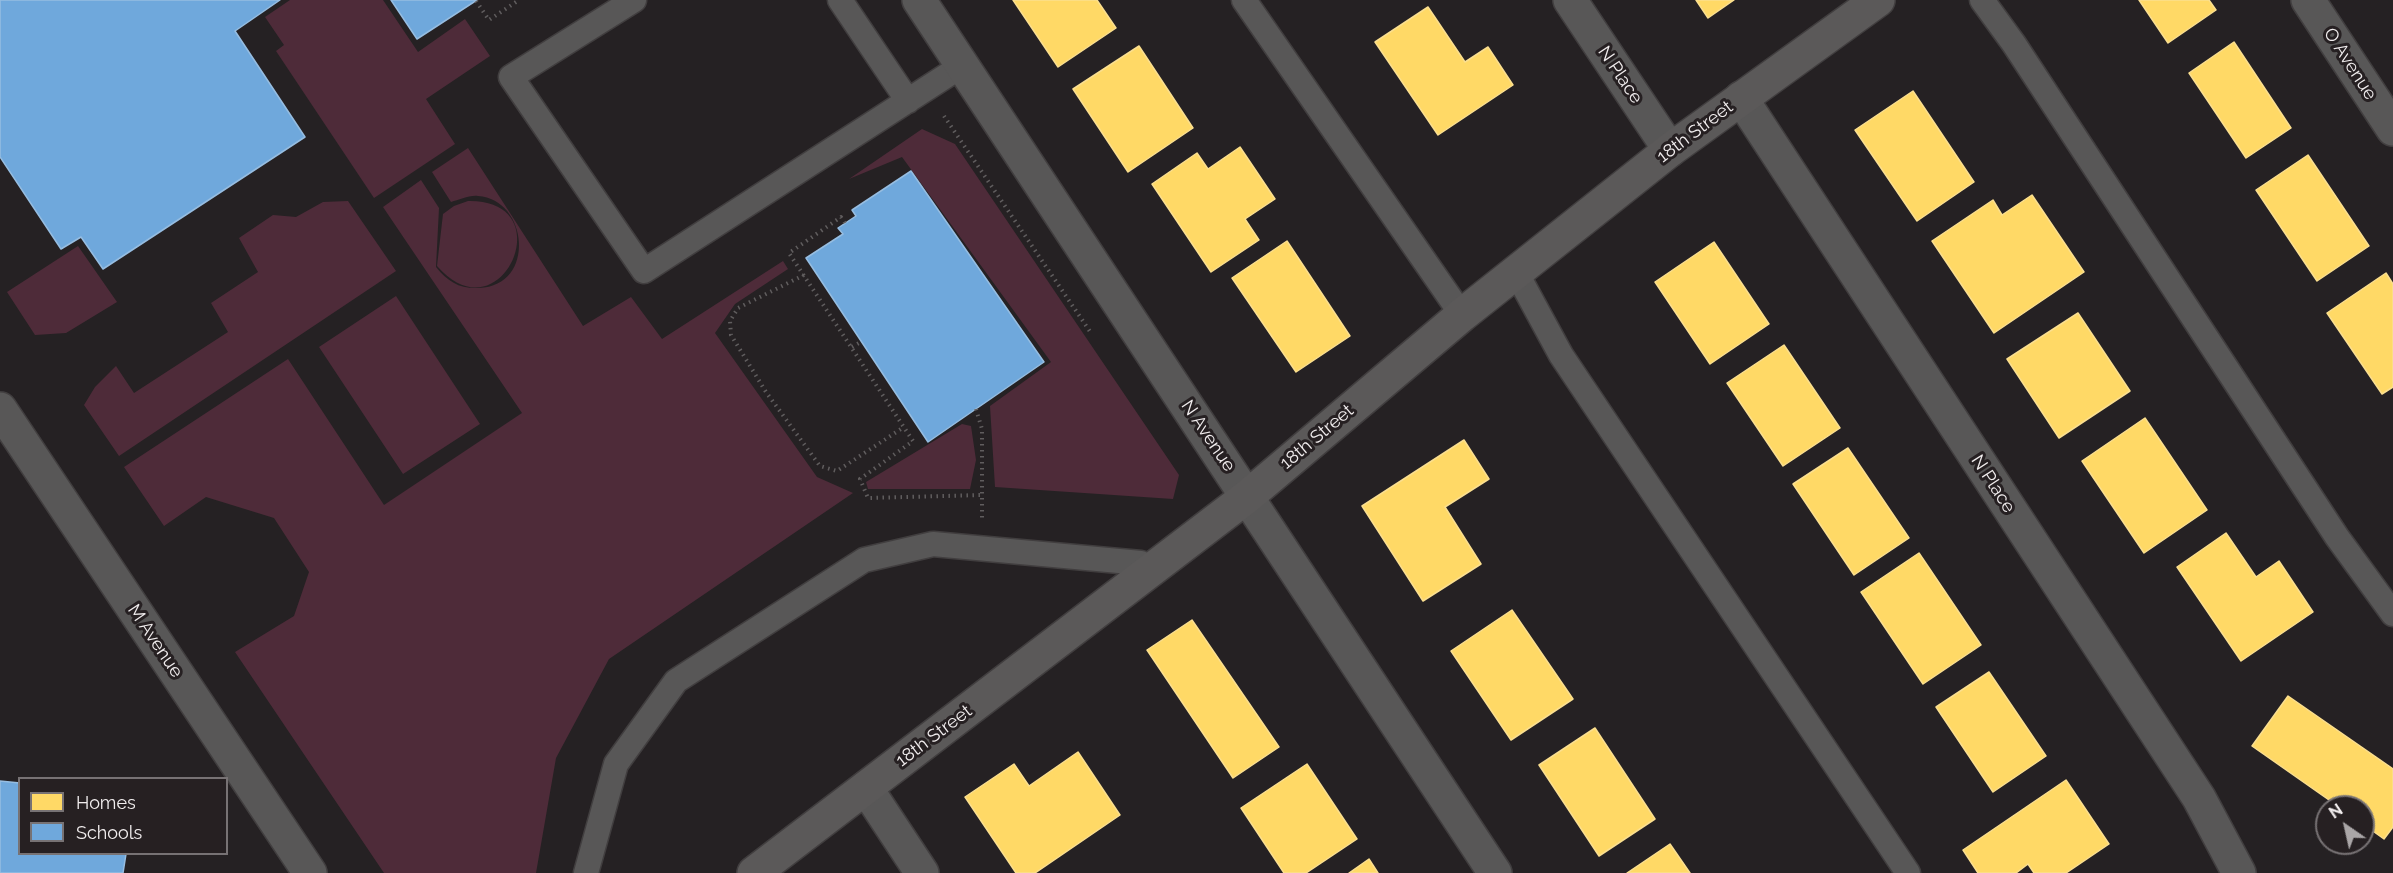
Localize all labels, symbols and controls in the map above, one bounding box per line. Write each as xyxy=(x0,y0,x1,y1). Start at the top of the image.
street label: O Avenue xyxy=(2319,24,2381,104)
street label: N Place xyxy=(1593,42,1647,108)
street label: 18th Street xyxy=(1653,96,1737,168)
street label: N Avenue xyxy=(1176,396,1240,476)
street label: 18th Street xyxy=(1276,400,1358,474)
street label: N Place xyxy=(1966,451,2020,517)
street label: M Avenue xyxy=(123,600,187,682)
street label: 18th Street xyxy=(892,700,976,772)
legend xyxy=(18,777,228,855)
text: Homes xyxy=(76,792,136,813)
north arrow xyxy=(2315,795,2375,855)
text: N xyxy=(2325,800,2346,823)
text: Schools xyxy=(76,822,142,843)

